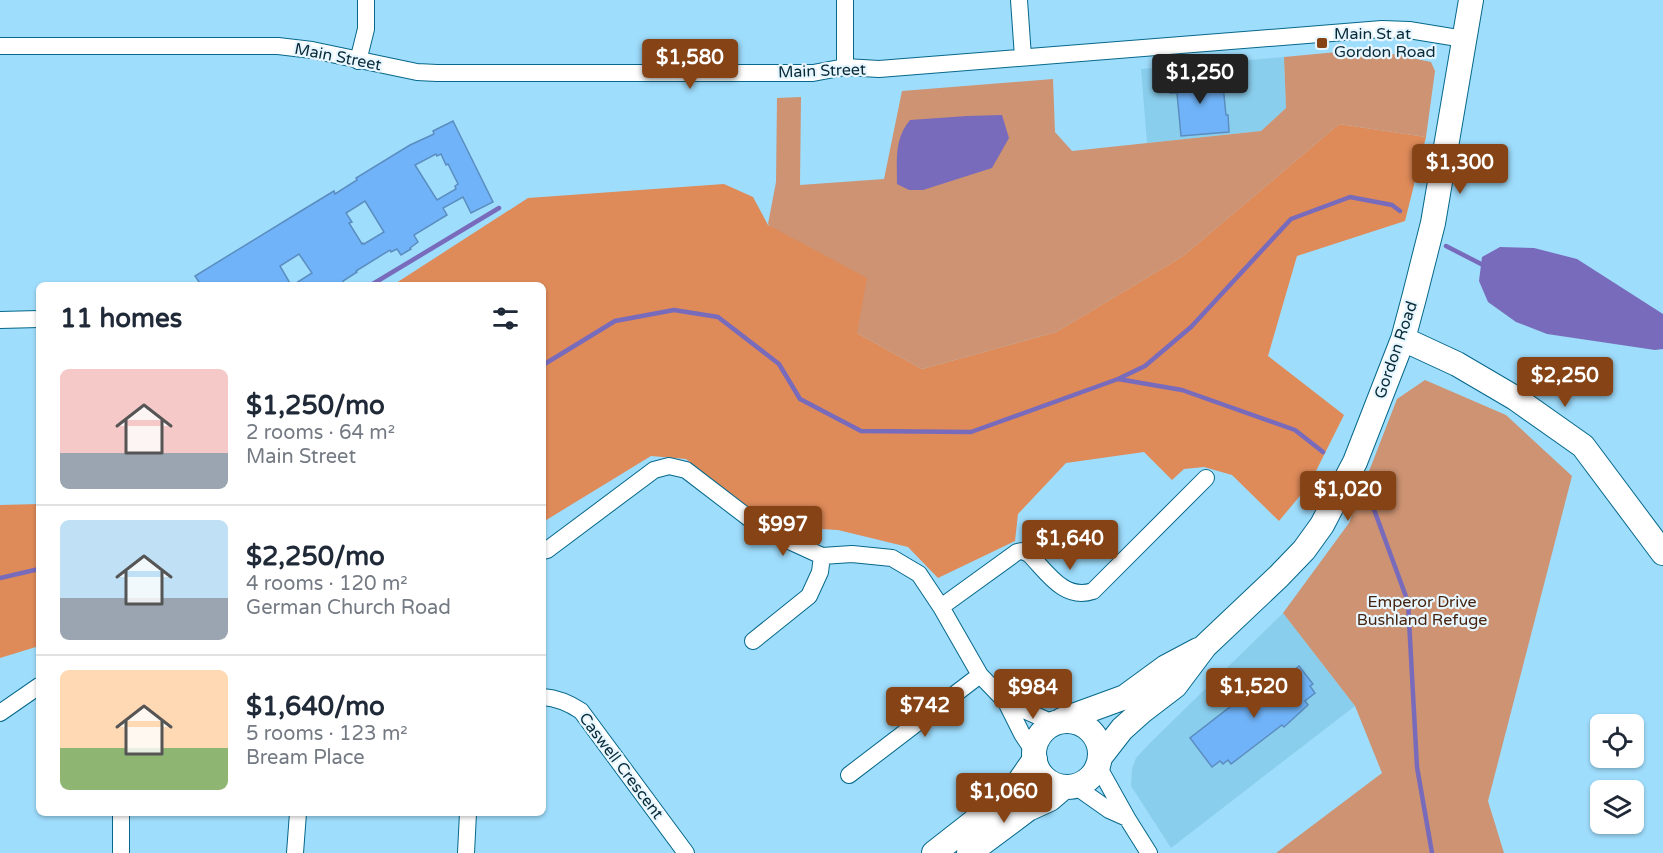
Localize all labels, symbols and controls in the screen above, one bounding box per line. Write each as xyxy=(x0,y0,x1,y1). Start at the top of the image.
place label: Main St at Gordon Road xyxy=(1334,24,1436,62)
marker: Main St at Gordon Road xyxy=(1315,36,1329,50)
street label: Main Street xyxy=(293,39,383,75)
pin: $1,580 xyxy=(641,39,739,90)
text: $1,580 xyxy=(656,46,724,70)
pin: $1,250 xyxy=(1151,54,1249,105)
street label: Main Street xyxy=(778,59,866,83)
text: $1,250 xyxy=(1166,61,1234,85)
pin: $1,300 xyxy=(1411,144,1509,195)
text: $1,300 xyxy=(1426,151,1494,175)
street label: Gordon Road xyxy=(1370,299,1422,401)
icon: filters xyxy=(489,302,522,335)
text: 11 homes xyxy=(60,303,182,334)
pin: $2,250 xyxy=(1516,357,1614,408)
text: $2,250 xyxy=(1531,364,1599,388)
text: $1,250/mo xyxy=(246,390,385,421)
icon: home xyxy=(108,393,180,465)
text: 2 rooms · 64 m² xyxy=(246,421,395,445)
text: Main Street xyxy=(246,445,356,469)
pin: $1,020 xyxy=(1299,471,1397,522)
text: $1,020 xyxy=(1314,478,1382,502)
pin: $997 xyxy=(747,506,819,557)
text: $997 xyxy=(758,513,808,537)
pin: $1,640 xyxy=(1021,520,1119,571)
text: $1,640 xyxy=(1036,527,1104,551)
text: $2,250/mo xyxy=(246,541,385,572)
icon: home xyxy=(108,544,180,616)
text: 4 rooms · 120 m² xyxy=(246,572,408,596)
park label: Emperor Drive Bushland Refuge xyxy=(1357,592,1487,630)
text: German Church Road xyxy=(246,596,451,620)
pin: $1,520 xyxy=(1205,668,1303,719)
pin: $984 xyxy=(997,669,1069,720)
text: $1,520 xyxy=(1220,675,1288,699)
text: $984 xyxy=(1008,676,1058,700)
pin: $742 xyxy=(889,687,961,738)
text: $1,640/mo xyxy=(246,691,385,722)
icon: home xyxy=(108,694,180,766)
text: $742 xyxy=(900,694,950,718)
street label: Caswell Crescent xyxy=(574,709,668,823)
map controls xyxy=(1590,714,1644,834)
button: locate xyxy=(1590,714,1644,768)
text: 5 rooms · 123 m² xyxy=(246,722,408,746)
text: Bream Place xyxy=(246,746,365,770)
pin: $1,060 xyxy=(955,773,1053,824)
text: $1,060 xyxy=(970,780,1038,804)
button: layers xyxy=(1590,780,1644,834)

